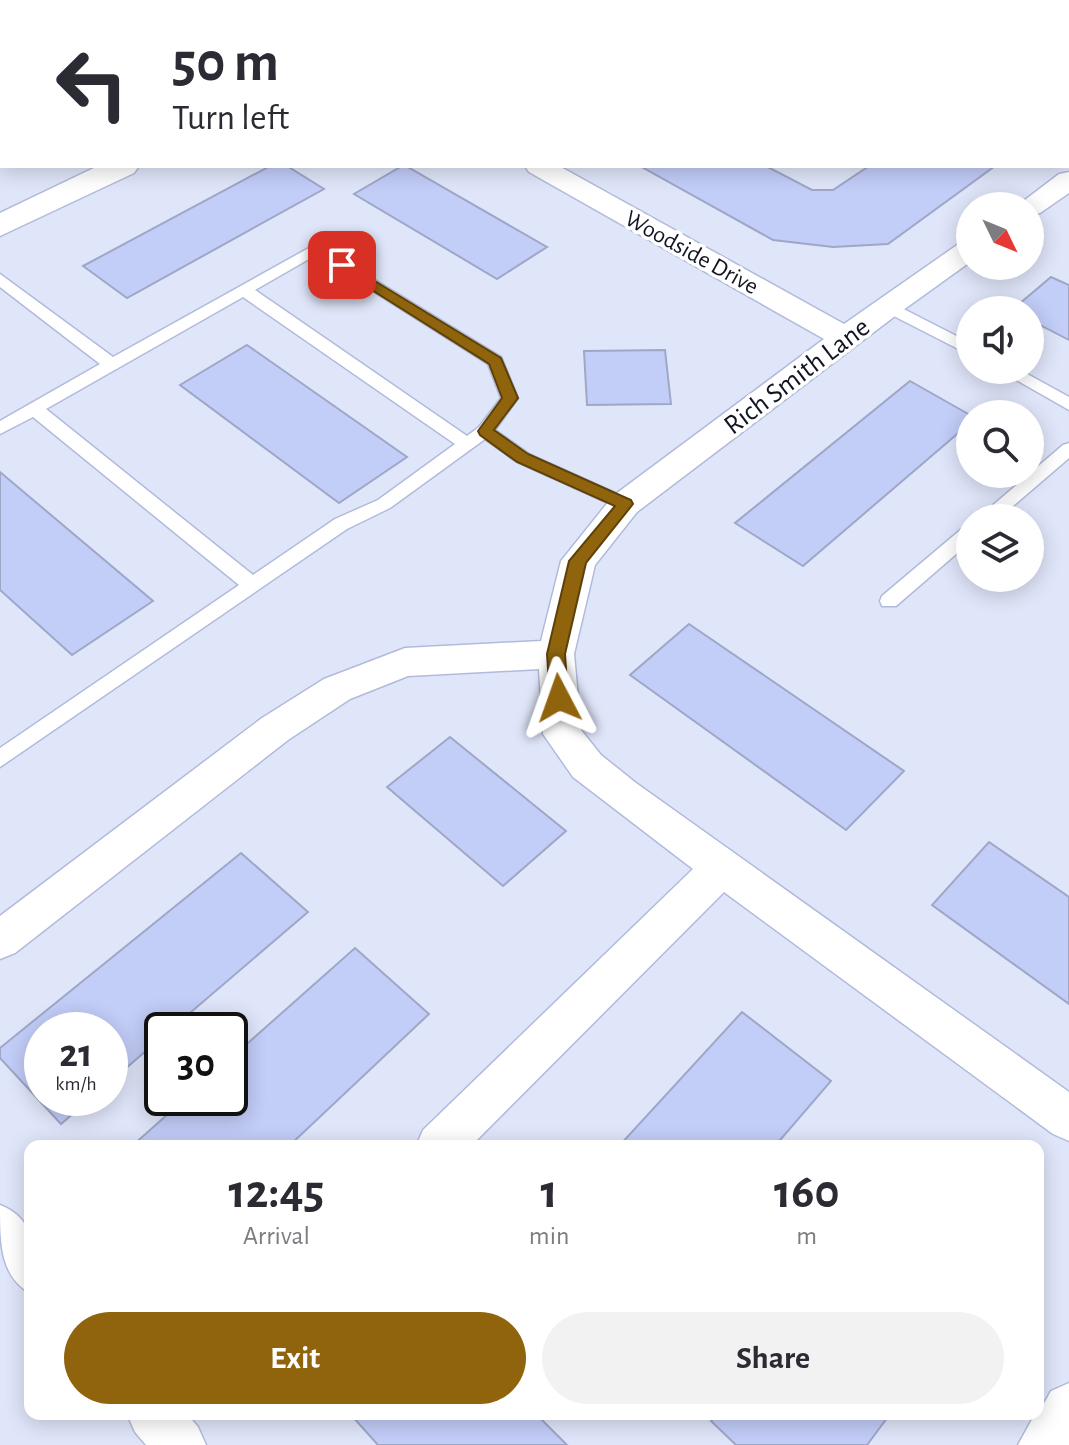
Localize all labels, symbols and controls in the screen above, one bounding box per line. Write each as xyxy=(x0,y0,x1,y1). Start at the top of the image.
icon: left xyxy=(40,32,144,136)
text: 50 m xyxy=(172,35,279,91)
text: Turn left xyxy=(172,100,289,136)
north arrow xyxy=(956,192,1044,280)
map controls xyxy=(956,192,1044,592)
street label: Woodside Drive xyxy=(621,206,762,299)
pin xyxy=(308,231,376,299)
icon: arrive xyxy=(320,243,364,287)
button: sound xyxy=(956,296,1044,384)
street label: Rich Smith Lane xyxy=(719,313,875,440)
button: search xyxy=(956,400,1044,488)
button: layers xyxy=(956,504,1044,592)
position arrow xyxy=(517,656,601,740)
speed limit sign: 30 xyxy=(144,1012,248,1116)
text: 21 xyxy=(59,1034,93,1074)
text: km/h xyxy=(55,1074,97,1094)
text: 12:45 xyxy=(229,1169,324,1217)
text: 1 xyxy=(540,1169,558,1217)
text: 160 xyxy=(774,1169,839,1217)
text: Arrival xyxy=(243,1223,310,1249)
text: min xyxy=(529,1223,569,1249)
text: m xyxy=(796,1223,817,1249)
button: Exit xyxy=(64,1312,526,1404)
button: Share xyxy=(542,1312,1004,1404)

